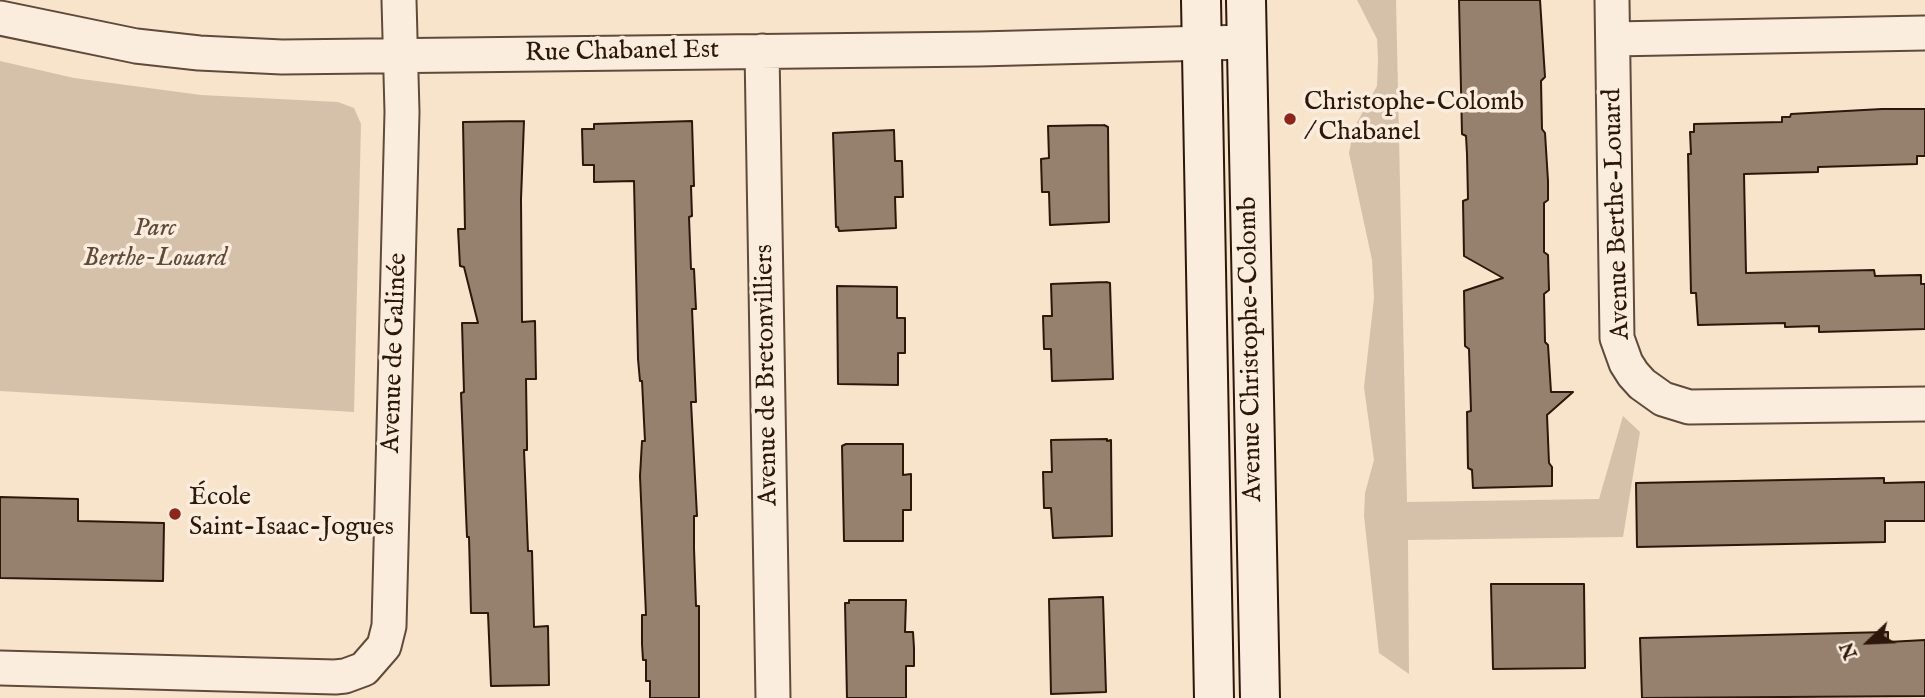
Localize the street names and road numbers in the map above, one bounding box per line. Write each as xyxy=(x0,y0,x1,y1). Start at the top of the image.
street label: Rue Chabanel Est xyxy=(525,36,719,70)
street label: Avenue Berthe-Louard xyxy=(1598,88,1638,340)
street label: Avenue Christophe-Colomb xyxy=(1234,196,1270,502)
street label: Avenue de Bretonvilliers xyxy=(750,244,786,506)
street label: Avenue de Galinée xyxy=(377,252,415,454)

